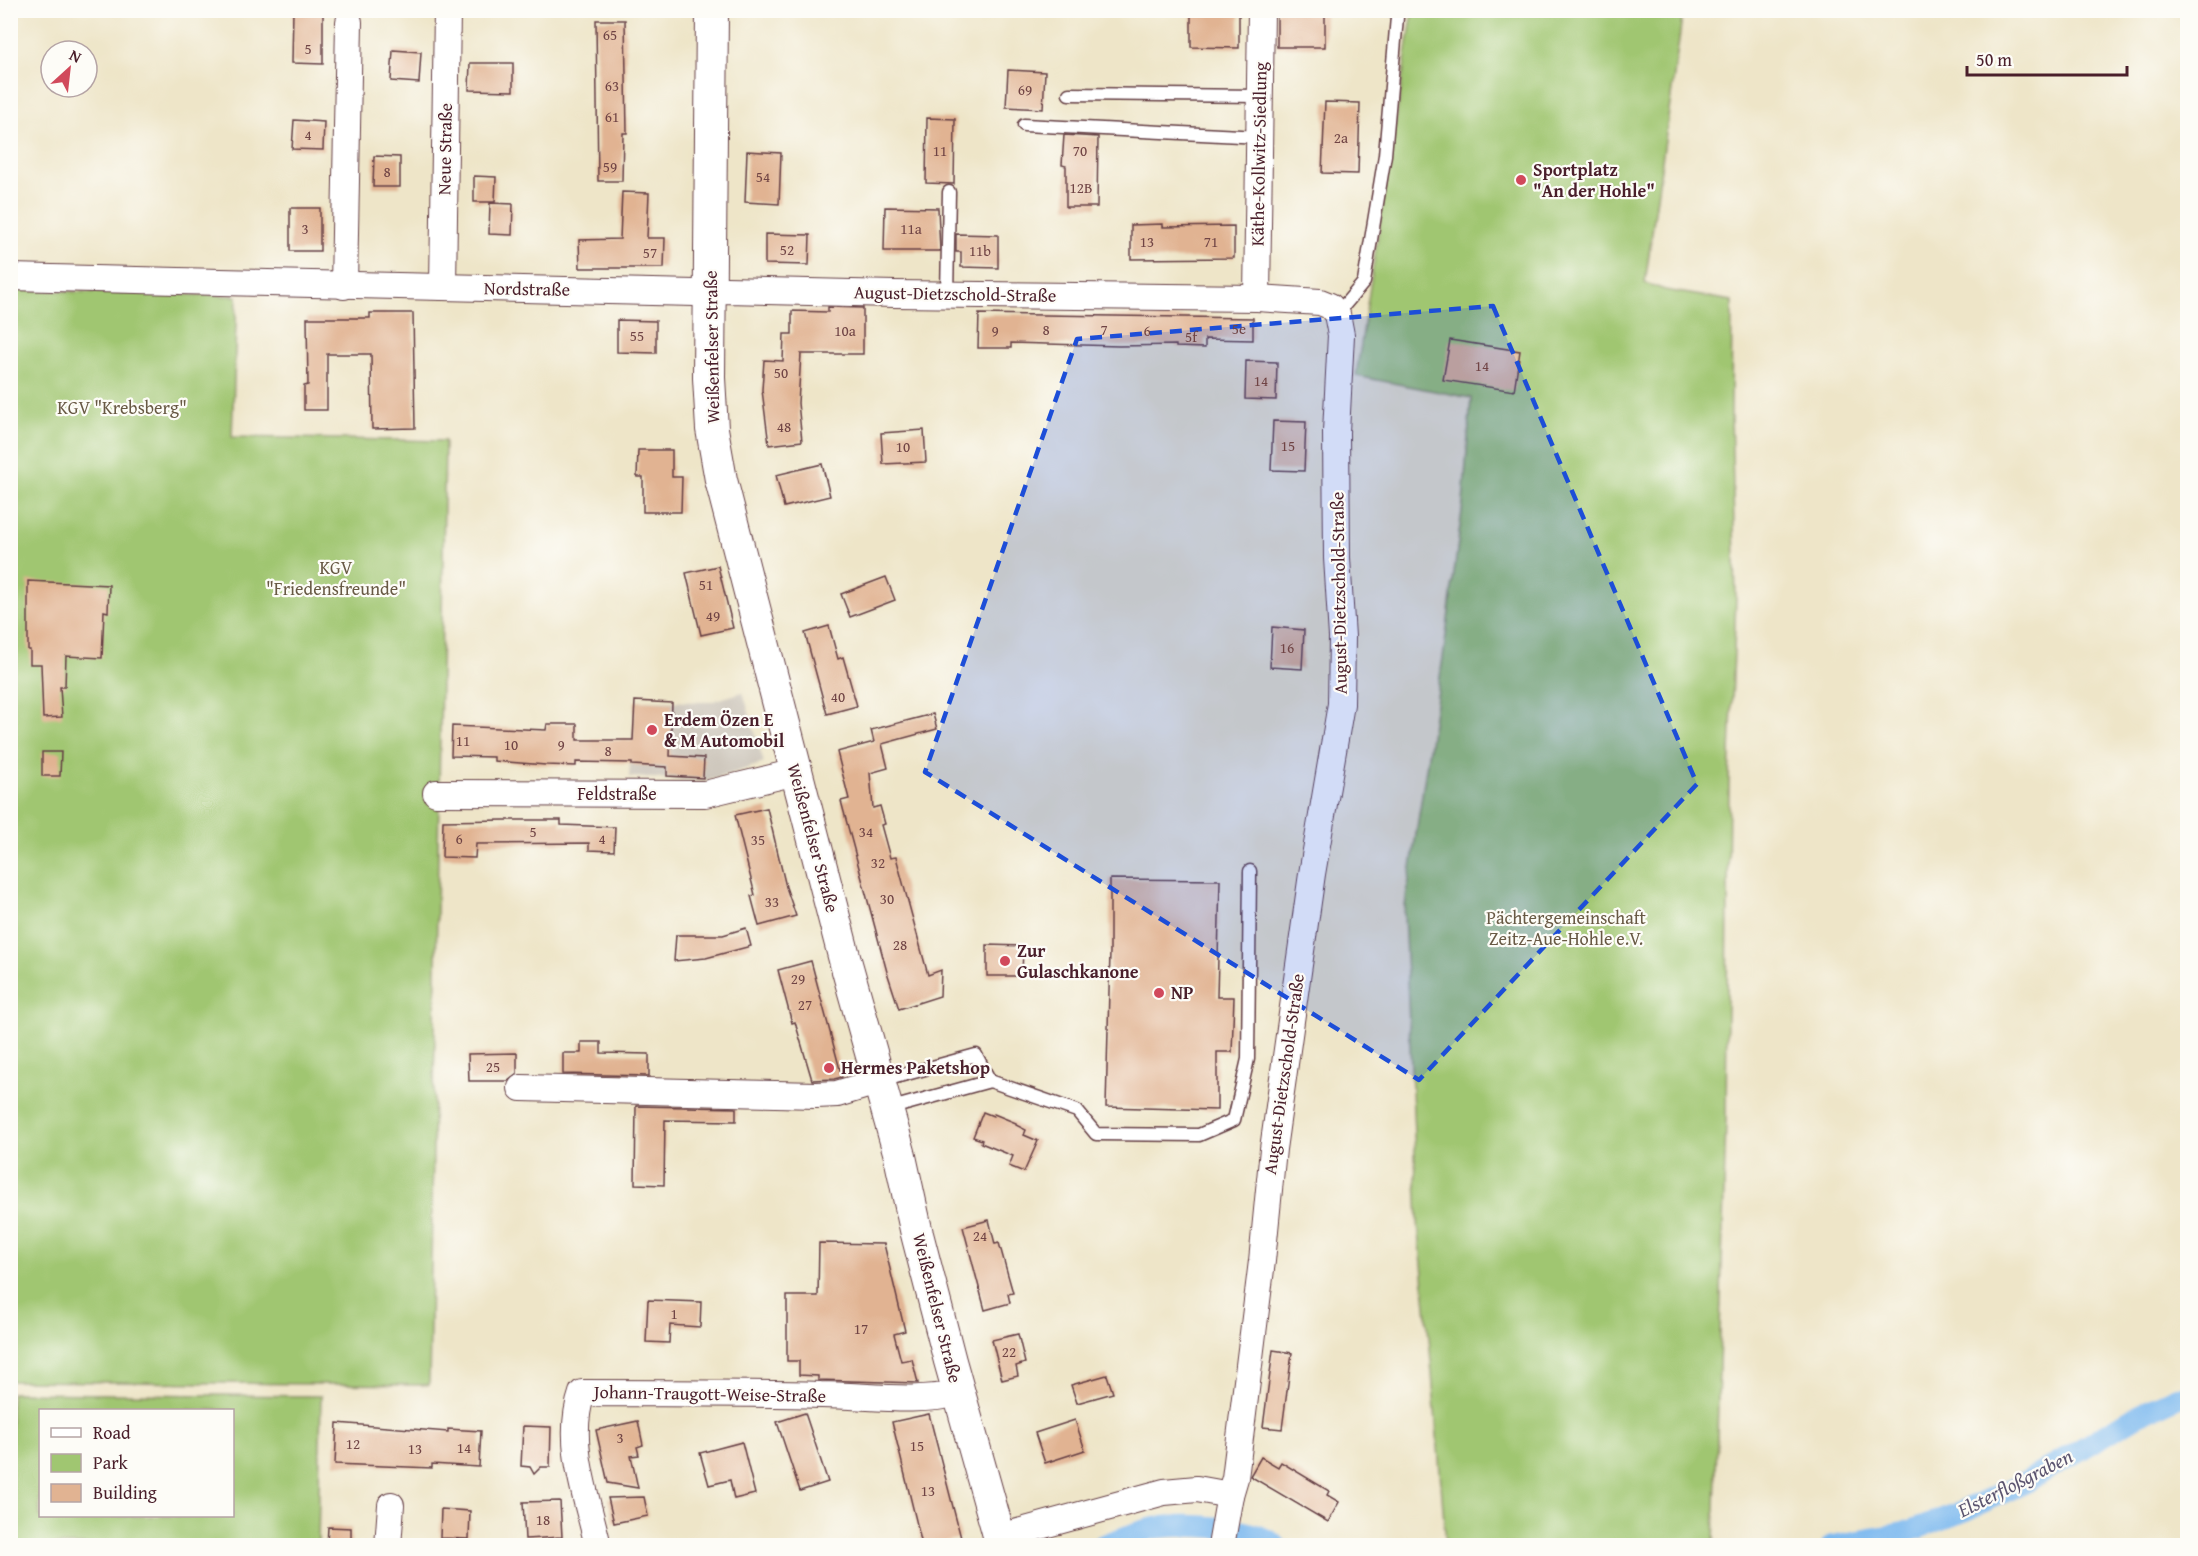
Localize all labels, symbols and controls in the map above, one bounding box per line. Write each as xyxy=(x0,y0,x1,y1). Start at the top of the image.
house number: 65 xyxy=(603,24,617,45)
house number: 5 xyxy=(304,38,312,59)
north arrow xyxy=(39,39,99,99)
scale bar xyxy=(1967,39,2128,77)
text: N xyxy=(66,43,86,69)
text: 50 m xyxy=(1976,46,2012,73)
street label: Käthe-Kollwitz-Siedlung xyxy=(1243,62,1274,246)
house number: 63 xyxy=(605,75,619,96)
house number: 69 xyxy=(1018,79,1032,100)
street label: Neue Straße xyxy=(430,103,459,195)
house number: 61 xyxy=(605,106,619,127)
house number: 4 xyxy=(304,124,312,145)
house number: 2a xyxy=(1334,127,1348,148)
house number: 11 xyxy=(933,140,947,161)
house number: 70 xyxy=(1073,140,1087,161)
house number: 59 xyxy=(603,156,617,177)
place label: Sportplatz "An der Hohle" xyxy=(1533,156,1655,204)
house number: 8 xyxy=(383,161,391,182)
house number: 54 xyxy=(756,166,770,187)
marker: Sportplatz "An der Hohle" xyxy=(1514,173,1528,187)
house number: 12B xyxy=(1070,177,1092,198)
house number: 3 xyxy=(301,218,309,239)
house number: 11a xyxy=(900,218,922,239)
house number: 13 xyxy=(1140,231,1154,252)
house number: 71 xyxy=(1204,231,1218,252)
house number: 52 xyxy=(780,239,794,260)
house number: 11b xyxy=(969,240,991,261)
house number: 57 xyxy=(643,242,657,263)
street label: Weißenfelser Straße xyxy=(697,270,726,424)
street label: Nordstraße xyxy=(484,274,570,303)
street label: August-Dietzschold-Straße xyxy=(853,278,1057,309)
house number: 5e xyxy=(1232,318,1246,339)
house number: 8 xyxy=(1042,319,1050,340)
house number: 7 xyxy=(1100,319,1108,340)
house number: 10a xyxy=(834,320,856,341)
house number: 9 xyxy=(991,320,999,341)
house number: 6 xyxy=(1143,320,1151,341)
house number: 55 xyxy=(630,325,644,346)
house number: 5f xyxy=(1185,326,1199,347)
house number: 14 xyxy=(1475,355,1489,376)
house number: 50 xyxy=(774,362,788,383)
house number: 14 xyxy=(1254,370,1268,391)
park label: KGV "Krebsberg" xyxy=(57,394,187,421)
house number: 48 xyxy=(777,416,791,437)
house number: 15 xyxy=(1281,435,1295,456)
house number: 10 xyxy=(896,436,910,457)
street label: August-Dietzschold-Straße xyxy=(1323,491,1354,695)
park label: KGV "Friedensfreunde" xyxy=(266,554,406,602)
house number: 51 xyxy=(699,574,713,595)
house number: 49 xyxy=(706,605,720,626)
house number: 16 xyxy=(1280,637,1294,658)
house number: 40 xyxy=(831,686,845,707)
place label: Erdem Özen E & M Automobil xyxy=(664,706,785,754)
marker: Erdem Özen E & M Automobil xyxy=(645,723,659,737)
house number: 11 xyxy=(456,730,470,751)
house number: 10 xyxy=(504,734,518,755)
house number: 9 xyxy=(557,734,565,755)
house number: 8 xyxy=(604,740,612,761)
street label: Weißenfelser Straße xyxy=(781,760,846,915)
street label: Feldstraße xyxy=(577,780,657,807)
house number: 5 xyxy=(529,821,537,842)
house number: 34 xyxy=(859,821,873,842)
house number: 6 xyxy=(455,828,463,849)
house number: 4 xyxy=(598,828,606,849)
house number: 35 xyxy=(751,829,765,850)
house number: 32 xyxy=(871,852,885,873)
house number: 30 xyxy=(880,888,894,909)
house number: 33 xyxy=(765,891,779,912)
park label: Pächtergemeinschaft Zeitz-Aue-Hohle e.V. xyxy=(1486,904,1646,952)
house number: 28 xyxy=(893,934,907,955)
place label: Zur Gulaschkanone xyxy=(1017,937,1139,985)
marker: Zur Gulaschkanone xyxy=(998,954,1012,968)
house number: 29 xyxy=(791,968,805,989)
street label: August-Dietzschold-Straße xyxy=(1256,972,1311,1176)
place label: NP xyxy=(1171,979,1194,1006)
marker: NP xyxy=(1152,986,1166,1000)
house number: 27 xyxy=(798,994,812,1015)
place label: Hermes Paketshop xyxy=(841,1054,990,1081)
house number: 25 xyxy=(486,1056,500,1077)
marker: Hermes Paketshop xyxy=(822,1061,836,1075)
house number: 24 xyxy=(973,1225,987,1246)
street label: Weißenfelser Straße xyxy=(906,1230,969,1386)
house number: 1 xyxy=(670,1303,678,1324)
house number: 17 xyxy=(854,1318,868,1339)
house number: 22 xyxy=(1002,1341,1016,1362)
street label: Johann-Traugott-Weise-Straße xyxy=(592,1378,826,1409)
legend xyxy=(39,1409,234,1517)
text: Road xyxy=(93,1419,131,1446)
house number: 3 xyxy=(616,1427,624,1448)
house number: 12 xyxy=(346,1433,360,1454)
house number: 15 xyxy=(910,1435,924,1456)
house number: 14 xyxy=(457,1437,471,1458)
house number: 13 xyxy=(408,1438,422,1459)
water label: Elsterfloßgraben xyxy=(1951,1441,2077,1524)
text: Park xyxy=(93,1449,129,1476)
text: Building xyxy=(93,1479,157,1506)
house number: 13 xyxy=(921,1480,935,1501)
house number: 18 xyxy=(536,1509,550,1530)

